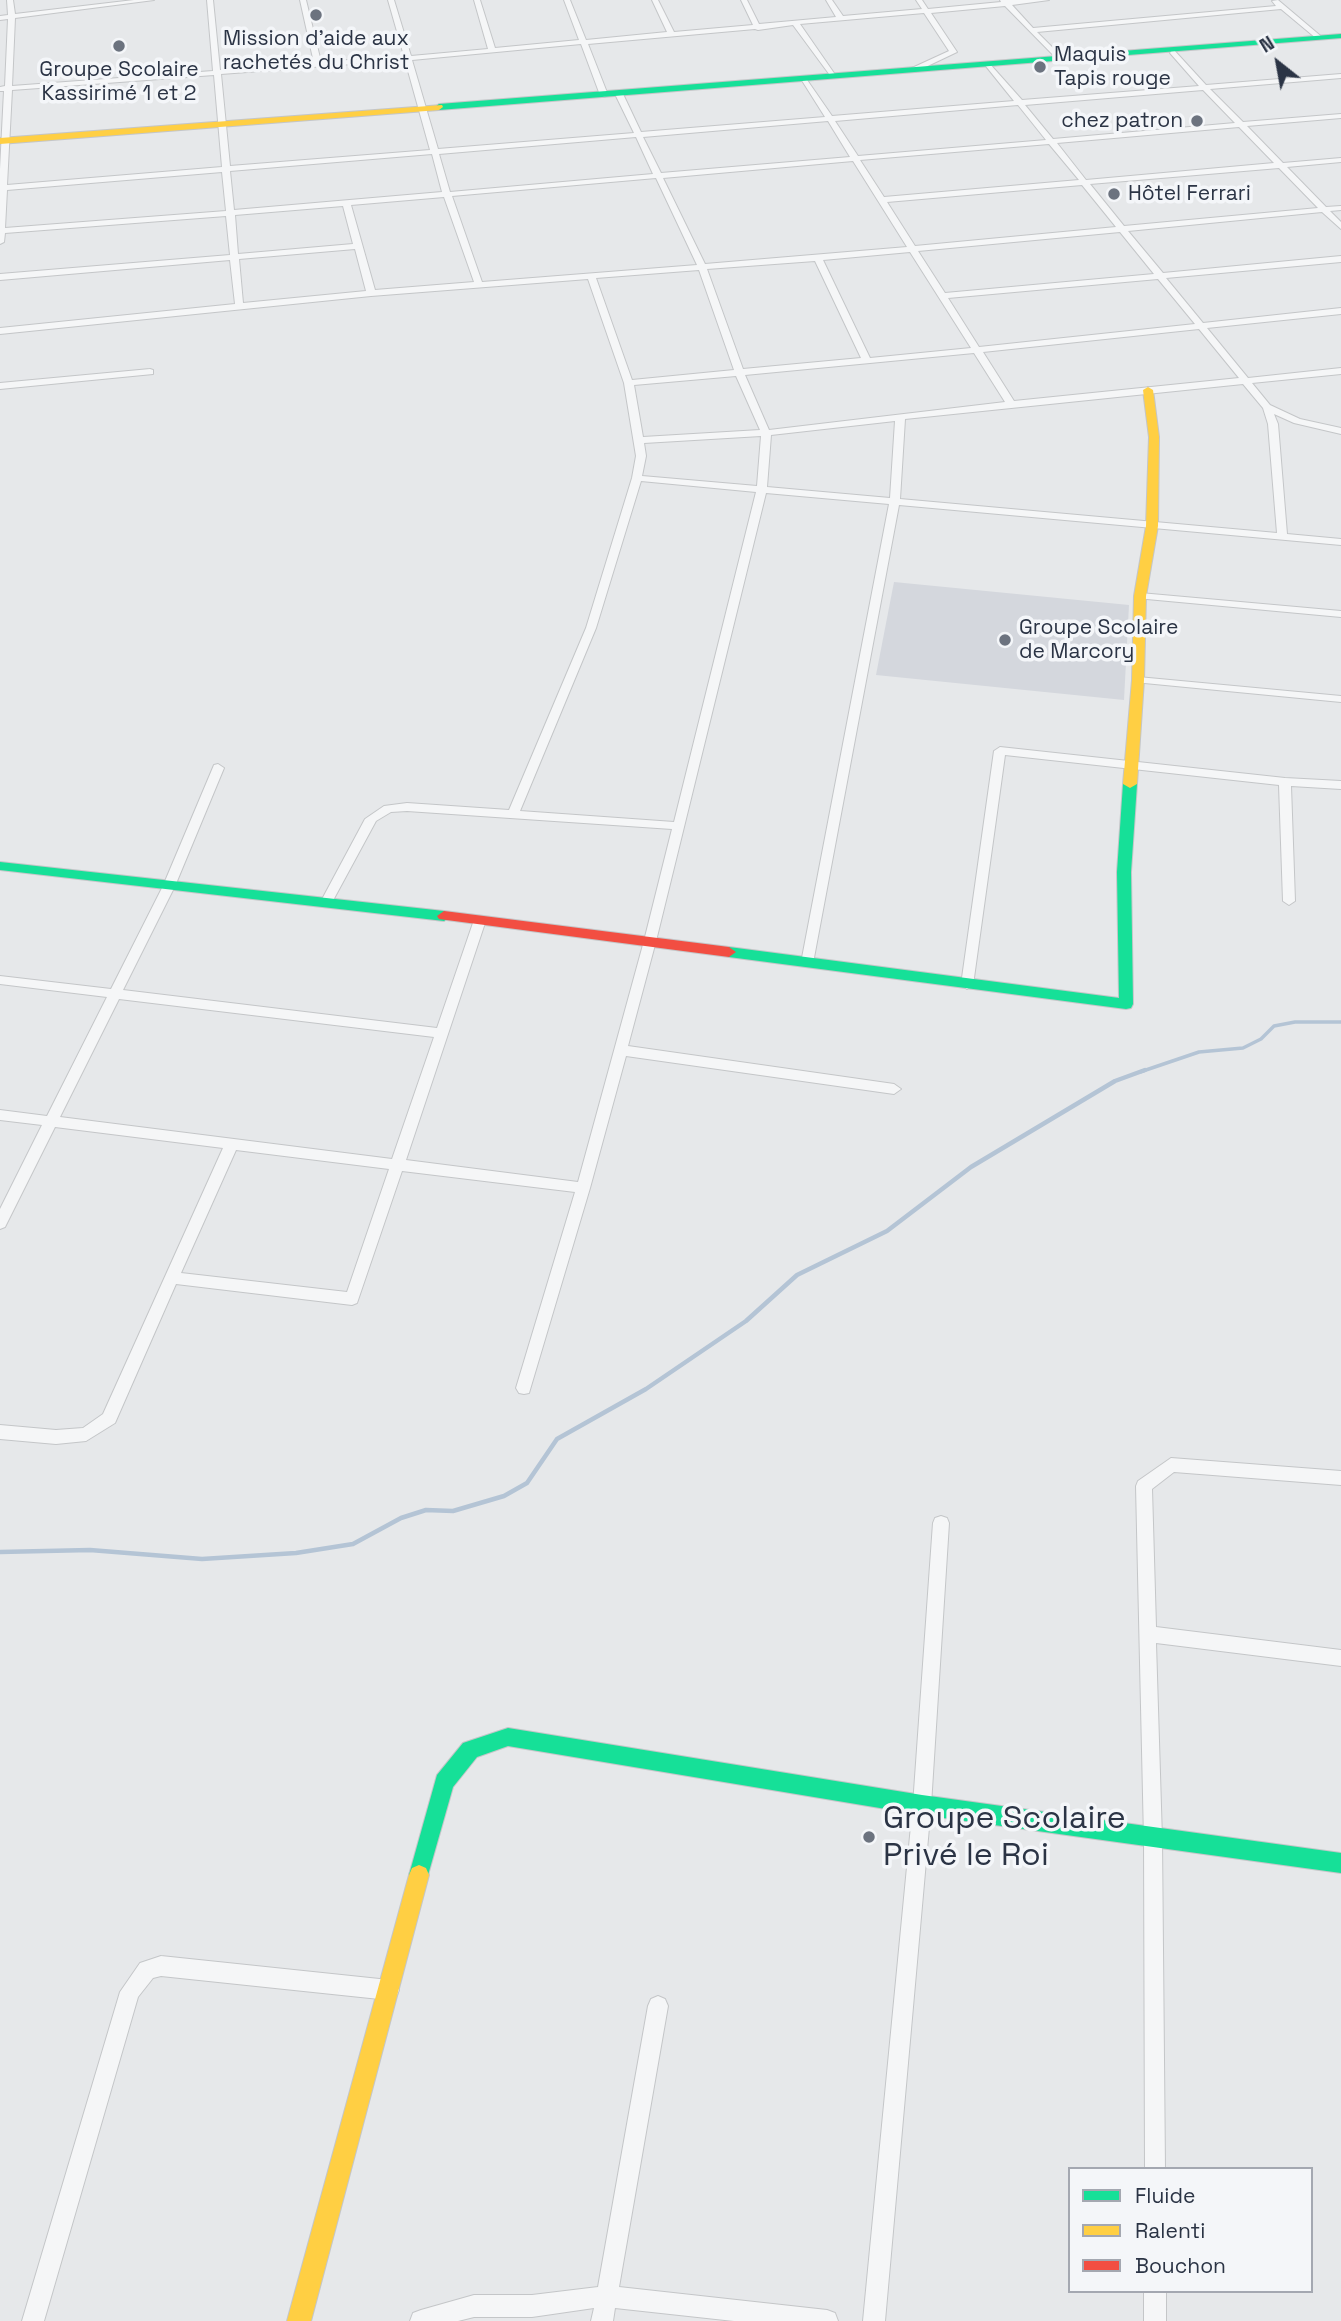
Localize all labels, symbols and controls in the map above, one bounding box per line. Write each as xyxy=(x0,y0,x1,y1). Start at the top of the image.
marker: Mission d'aide aux rachetés du Christ xyxy=(308,7,324,23)
place label: Mission d'aide aux rachetés du Christ xyxy=(223,26,409,76)
north arrow xyxy=(1243,28,1313,98)
text: N xyxy=(1255,31,1279,59)
marker: Groupe Scolaire Kassirimé 1 et 2 xyxy=(111,38,127,54)
place label: Maquis Tapis rouge xyxy=(1054,42,1171,92)
place label: Groupe Scolaire Kassirimé 1 et 2 xyxy=(39,57,199,107)
marker: Maquis Tapis rouge xyxy=(1032,59,1048,75)
place label: chez patron xyxy=(1061,108,1183,134)
marker: chez patron xyxy=(1189,113,1205,129)
place label: Hôtel Ferrari xyxy=(1128,181,1251,207)
marker: Hôtel Ferrari xyxy=(1106,186,1122,202)
place label: Groupe Scolaire de Marcory xyxy=(1019,615,1178,665)
marker: Groupe Scolaire de Marcory xyxy=(997,632,1013,648)
place label: Groupe Scolaire Privé le Roi xyxy=(883,1800,1126,1875)
marker: Groupe Scolaire Privé le Roi xyxy=(861,1829,877,1845)
legend xyxy=(1068,2167,1313,2293)
text: Fluide xyxy=(1135,2182,1195,2209)
text: Ralenti xyxy=(1135,2217,1205,2244)
text: Bouchon xyxy=(1135,2252,1226,2279)

